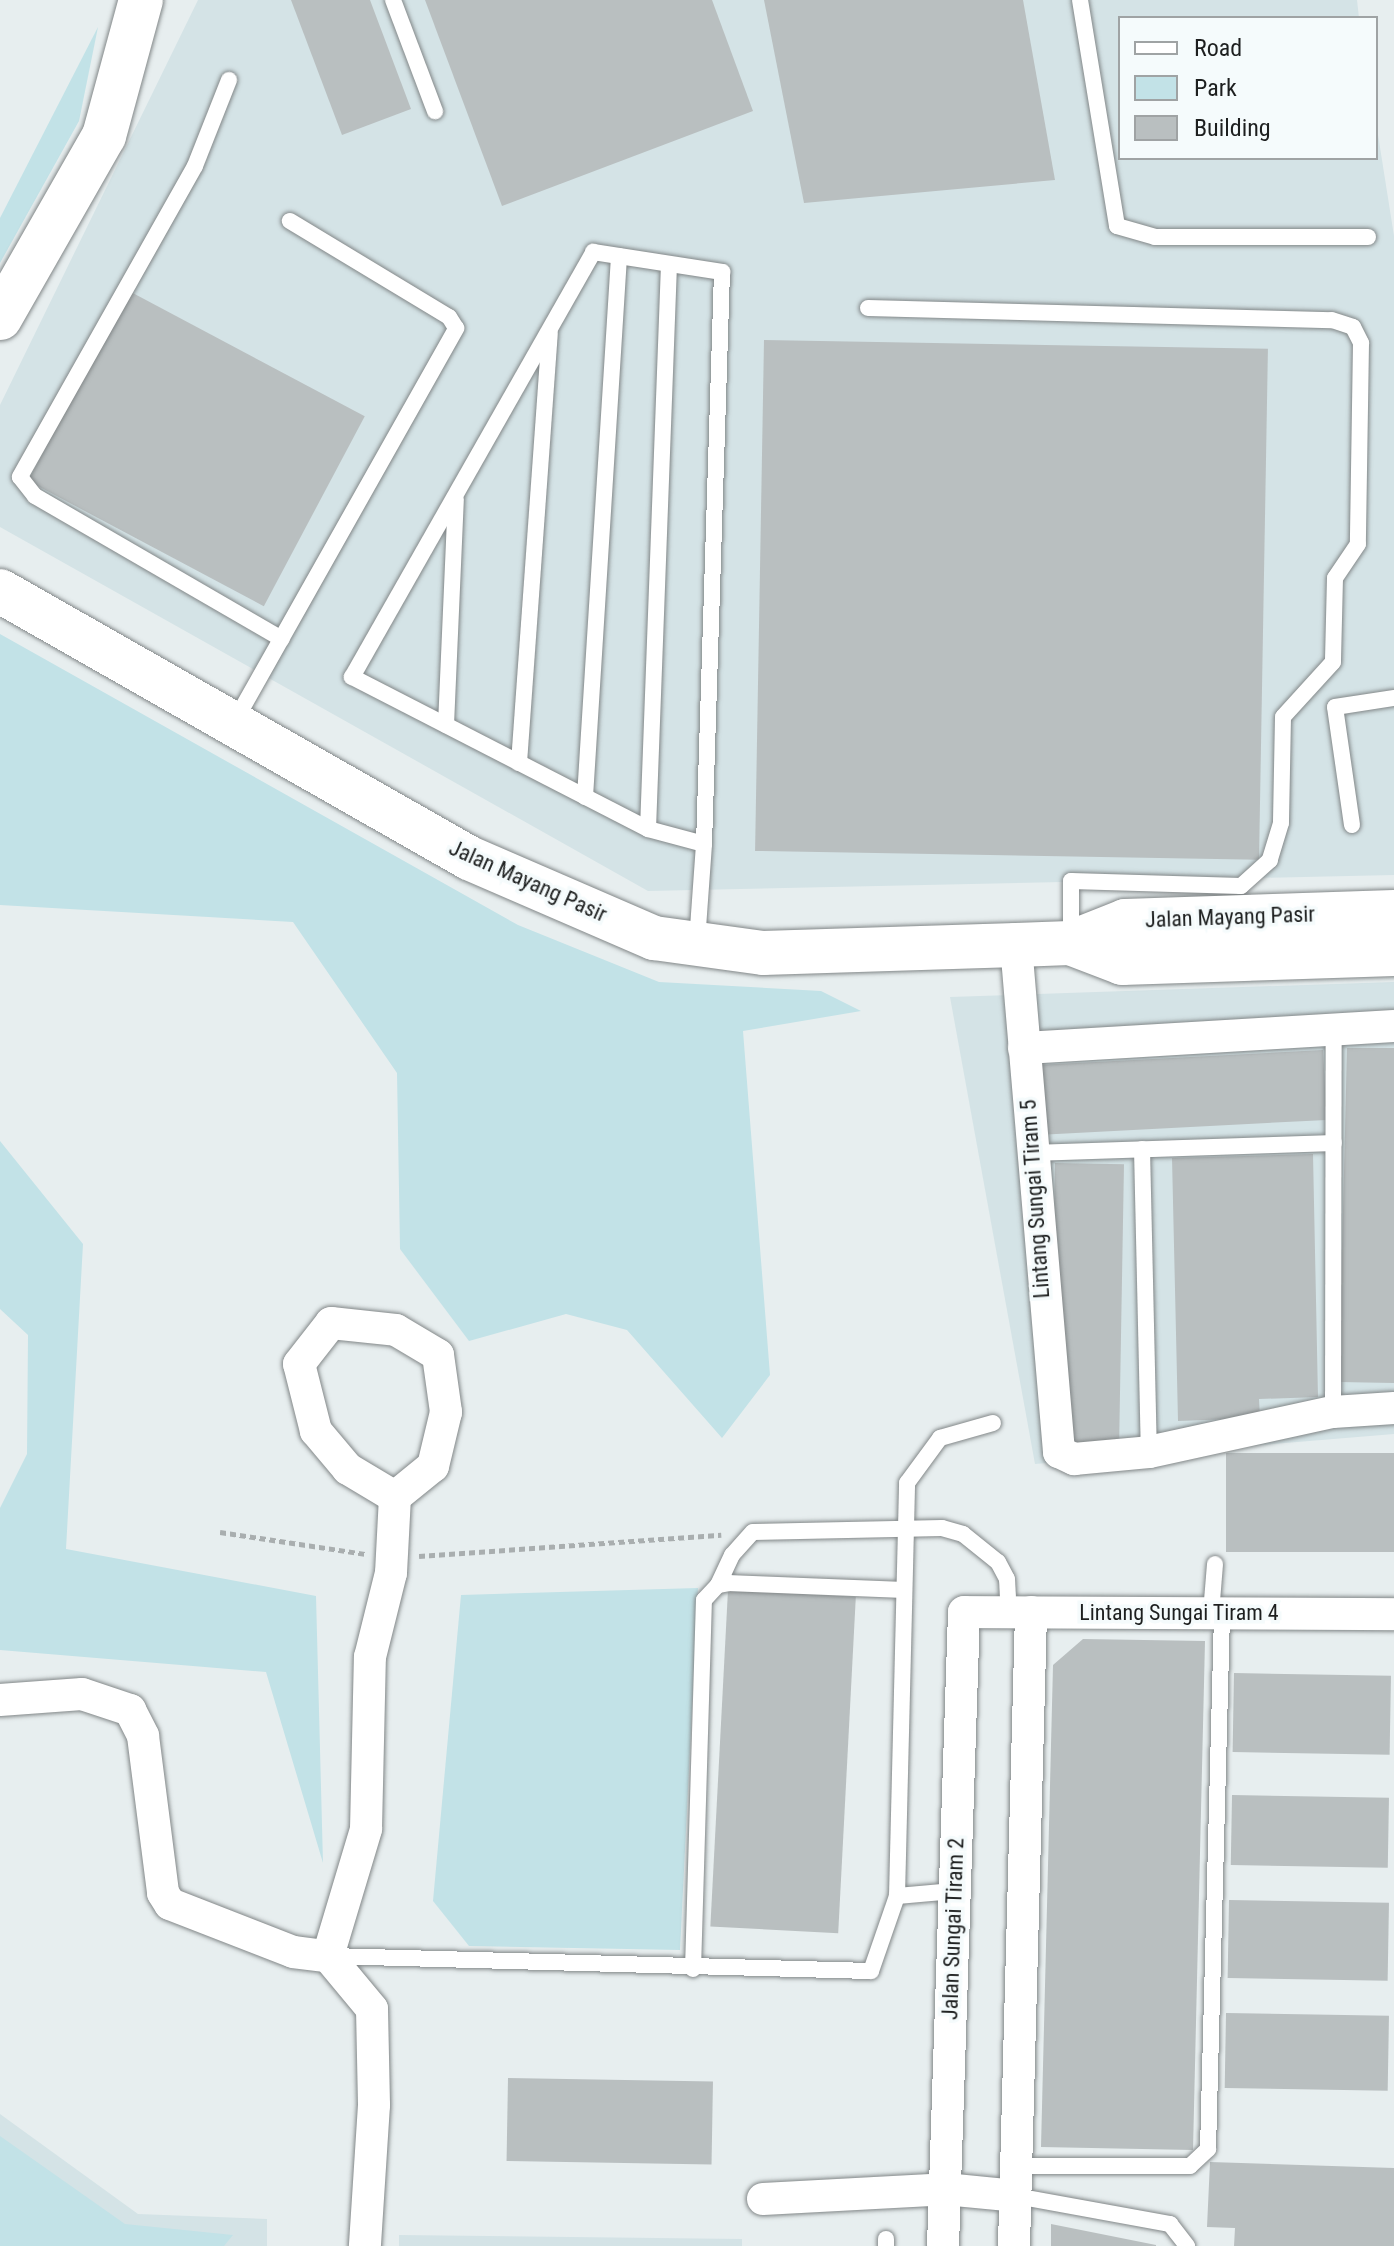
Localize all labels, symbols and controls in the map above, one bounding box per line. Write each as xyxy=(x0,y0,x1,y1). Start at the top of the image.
legend xyxy=(1118,16,1378,160)
text: Road xyxy=(1194,34,1242,62)
text: Park xyxy=(1194,74,1237,102)
text: Building xyxy=(1194,114,1271,142)
street label: Jalan Mayang Pasir xyxy=(445,834,611,928)
street label: Jalan Mayang Pasir xyxy=(1145,901,1315,933)
street label: Lintang Sungai Tiram 5 xyxy=(1015,1098,1055,1300)
street label: Lintang Sungai Tiram 4 xyxy=(1079,1600,1279,1626)
street label: Jalan Sungai Tiram 2 xyxy=(937,1837,969,2021)

